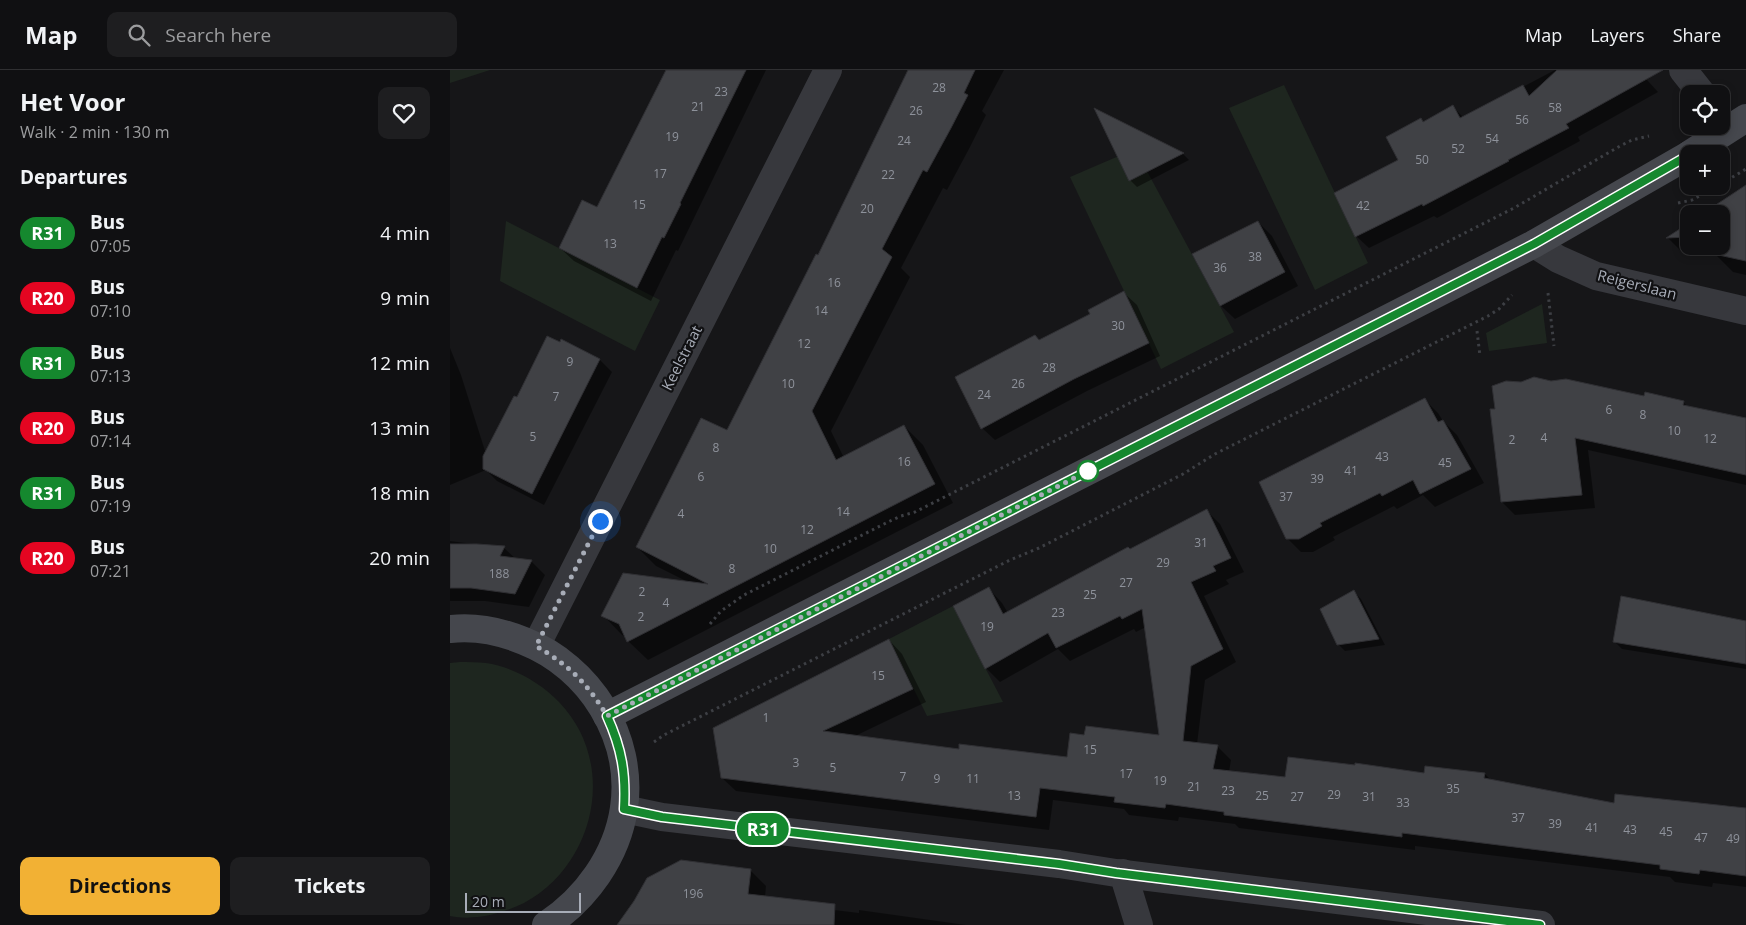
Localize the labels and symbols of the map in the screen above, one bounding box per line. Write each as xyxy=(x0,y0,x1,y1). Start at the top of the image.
house number: 28 xyxy=(932,79,946,96)
house number: 23 xyxy=(714,83,728,100)
house number: 21 xyxy=(691,98,705,115)
house number: 58 xyxy=(1548,99,1562,116)
house number: 26 xyxy=(909,102,923,119)
house number: 56 xyxy=(1515,111,1529,128)
house number: 19 xyxy=(665,128,679,145)
house number: 54 xyxy=(1485,130,1499,147)
house number: 24 xyxy=(897,132,911,149)
house number: 52 xyxy=(1451,140,1465,157)
house number: 50 xyxy=(1415,151,1429,168)
house number: 17 xyxy=(653,165,667,182)
house number: 22 xyxy=(881,166,895,183)
house number: 15 xyxy=(632,196,646,213)
house number: 42 xyxy=(1356,197,1370,214)
house number: 20 xyxy=(860,200,874,217)
house number: 13 xyxy=(603,235,617,252)
house number: 38 xyxy=(1248,248,1262,265)
house number: 36 xyxy=(1213,259,1227,276)
street label: Reigerslaan xyxy=(1596,265,1679,304)
house number: 16 xyxy=(827,274,841,291)
house number: 14 xyxy=(814,302,828,319)
house number: 30 xyxy=(1111,317,1125,334)
street label: Keelstraat xyxy=(656,322,706,393)
house number: 12 xyxy=(797,335,811,352)
house number: 9 xyxy=(567,353,574,370)
house number: 28 xyxy=(1042,359,1056,376)
house number: 10 xyxy=(781,375,795,392)
house number: 26 xyxy=(1011,375,1025,392)
house number: 24 xyxy=(977,386,991,403)
house number: 7 xyxy=(553,388,560,405)
house number: 6 xyxy=(1606,401,1613,418)
house number: 8 xyxy=(1640,406,1647,423)
house number: 10 xyxy=(1667,422,1681,439)
house number: 5 xyxy=(530,428,537,445)
house number: 4 xyxy=(1541,429,1548,446)
house number: 12 xyxy=(1703,430,1717,447)
house number: 2 xyxy=(1509,431,1516,448)
house number: 8 xyxy=(713,439,720,456)
house number: 43 xyxy=(1375,448,1389,465)
house number: 16 xyxy=(897,453,911,470)
house number: 45 xyxy=(1438,454,1452,471)
unlabelled marker xyxy=(1077,460,1099,482)
house number: 41 xyxy=(1344,462,1358,479)
house number: 6 xyxy=(698,468,705,485)
house number: 39 xyxy=(1310,470,1324,487)
house number: 37 xyxy=(1279,488,1293,505)
house number: 14 xyxy=(836,503,850,520)
house number: 4 xyxy=(678,505,685,522)
your location xyxy=(588,509,613,534)
house number: 12 xyxy=(800,521,814,538)
house number: 31 xyxy=(1194,534,1208,551)
house number: 10 xyxy=(763,540,777,557)
house number: 29 xyxy=(1156,554,1170,571)
house number: 8 xyxy=(729,560,736,577)
house number: 188 xyxy=(489,565,509,582)
house number: 27 xyxy=(1119,574,1133,591)
house number: 2 xyxy=(639,583,646,600)
house number: 25 xyxy=(1083,586,1097,603)
house number: 4 xyxy=(663,594,670,611)
house number: 23 xyxy=(1051,604,1065,621)
house number: 2 xyxy=(638,608,645,625)
house number: 19 xyxy=(980,618,994,635)
house number: 15 xyxy=(871,667,885,684)
house number: 1 xyxy=(763,709,769,726)
house number: 15 xyxy=(1083,741,1097,758)
house number: 3 xyxy=(793,754,800,771)
house number: 5 xyxy=(830,759,837,776)
house number: 17 xyxy=(1119,765,1133,782)
house number: 7 xyxy=(900,768,907,785)
house number: 9 xyxy=(934,770,941,787)
house number: 11 xyxy=(966,770,980,787)
house number: 19 xyxy=(1153,772,1167,789)
house number: 21 xyxy=(1187,778,1201,795)
house number: 35 xyxy=(1446,780,1460,797)
house number: 23 xyxy=(1221,782,1235,799)
house number: 29 xyxy=(1327,786,1341,803)
house number: 13 xyxy=(1007,787,1021,804)
house number: 25 xyxy=(1255,787,1269,804)
house number: 27 xyxy=(1290,788,1304,805)
house number: 31 xyxy=(1362,788,1376,805)
house number: 33 xyxy=(1396,794,1410,811)
house number: 37 xyxy=(1511,809,1525,826)
line badge: R31 xyxy=(734,813,792,845)
house number: 39 xyxy=(1548,815,1562,832)
house number: 41 xyxy=(1585,819,1599,836)
house number: 43 xyxy=(1623,821,1637,838)
house number: 45 xyxy=(1659,823,1673,840)
house number: 47 xyxy=(1694,829,1708,846)
house number: 49 xyxy=(1726,830,1740,847)
house number: 196 xyxy=(683,885,703,902)
scale bar xyxy=(465,890,581,913)

